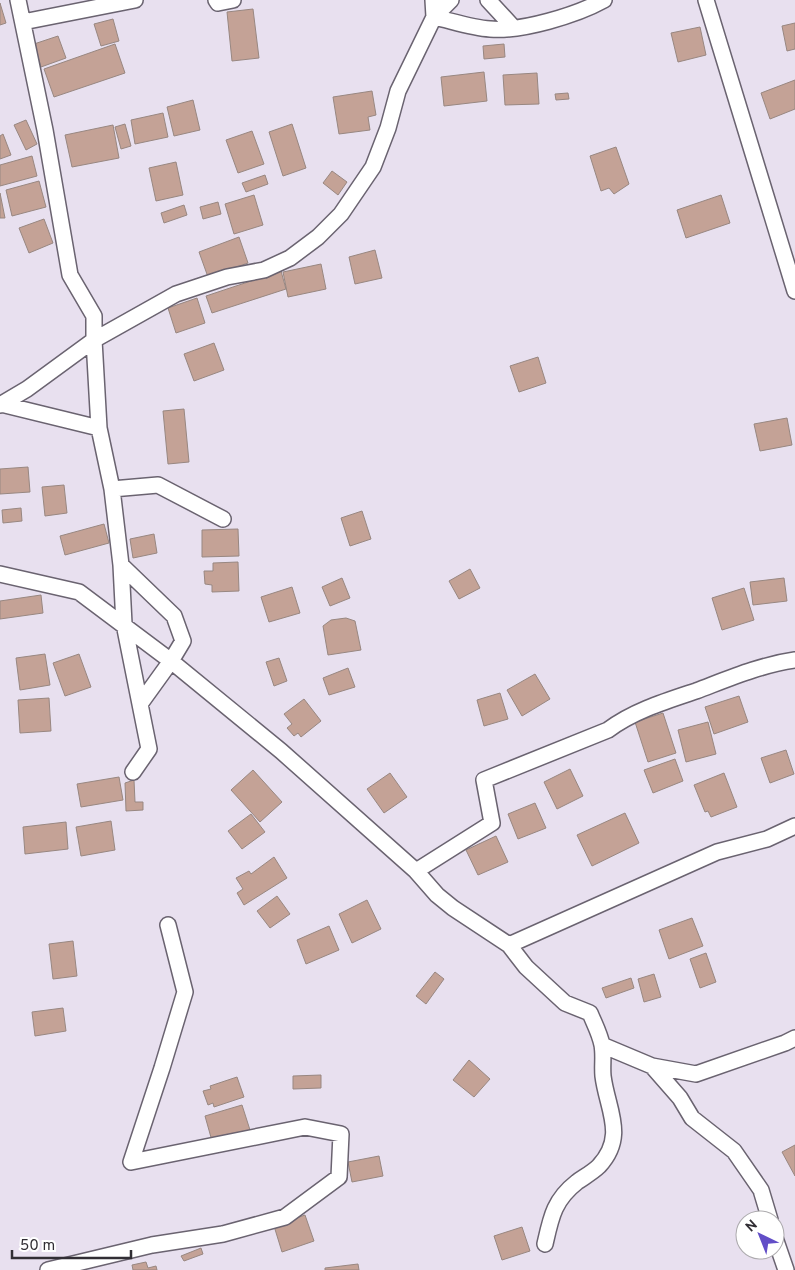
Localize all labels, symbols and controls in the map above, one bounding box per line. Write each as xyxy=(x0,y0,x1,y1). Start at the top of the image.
north arrow xyxy=(735,1210,785,1260)
text: N xyxy=(743,1217,762,1236)
scale bar xyxy=(12,1228,131,1260)
text: 50 m xyxy=(20,1237,55,1256)

